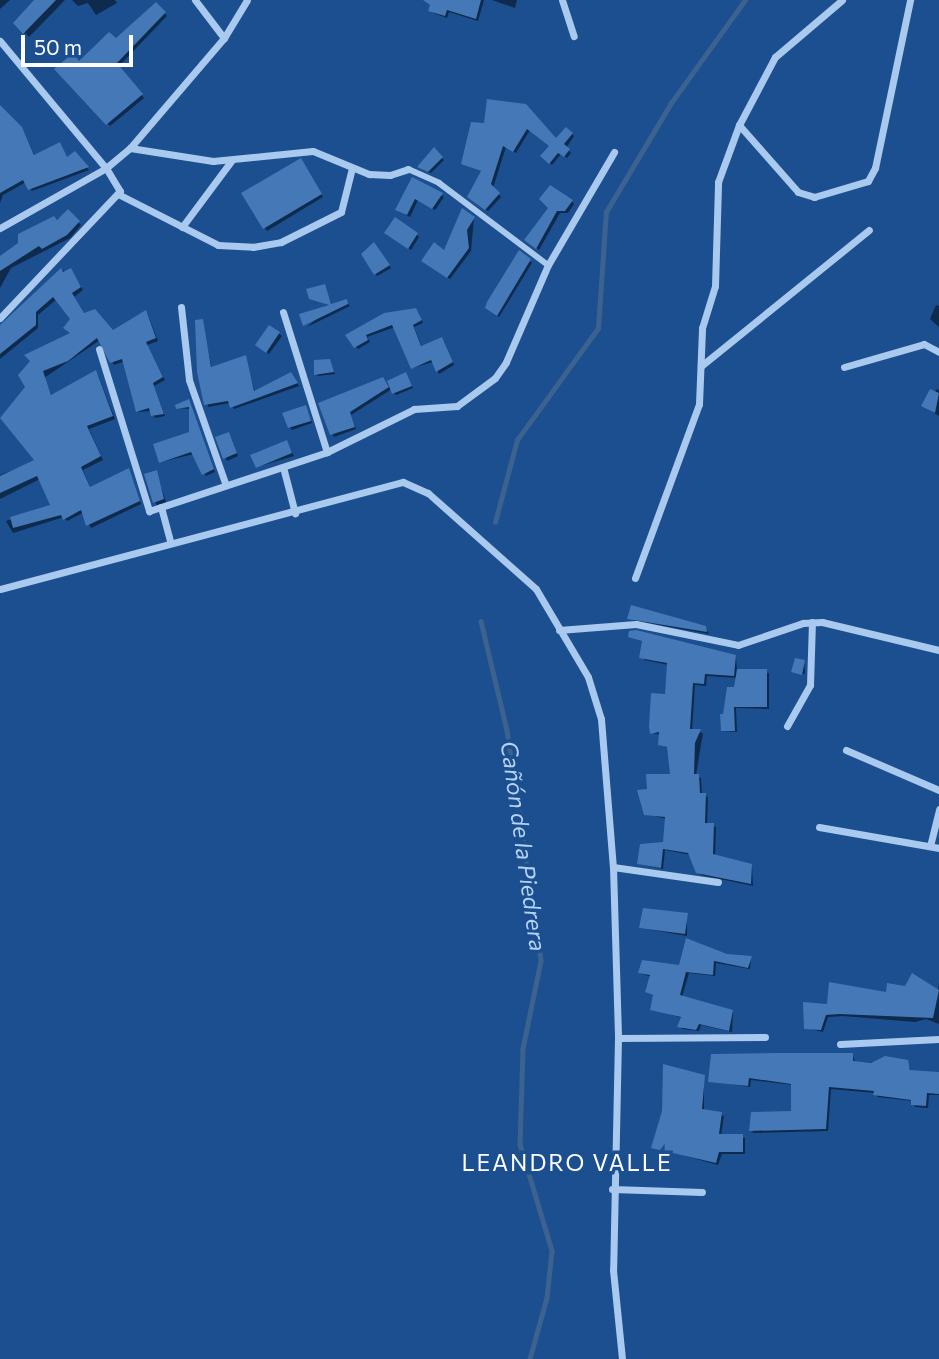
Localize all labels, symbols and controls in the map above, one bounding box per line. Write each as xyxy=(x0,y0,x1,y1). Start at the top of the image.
scale bar xyxy=(24,21,136,65)
text: 50 m xyxy=(34,34,82,59)
water label: Cañón de la Piedrera xyxy=(496,739,552,953)
district label: LEANDRO VALLE xyxy=(463,1148,671,1176)

